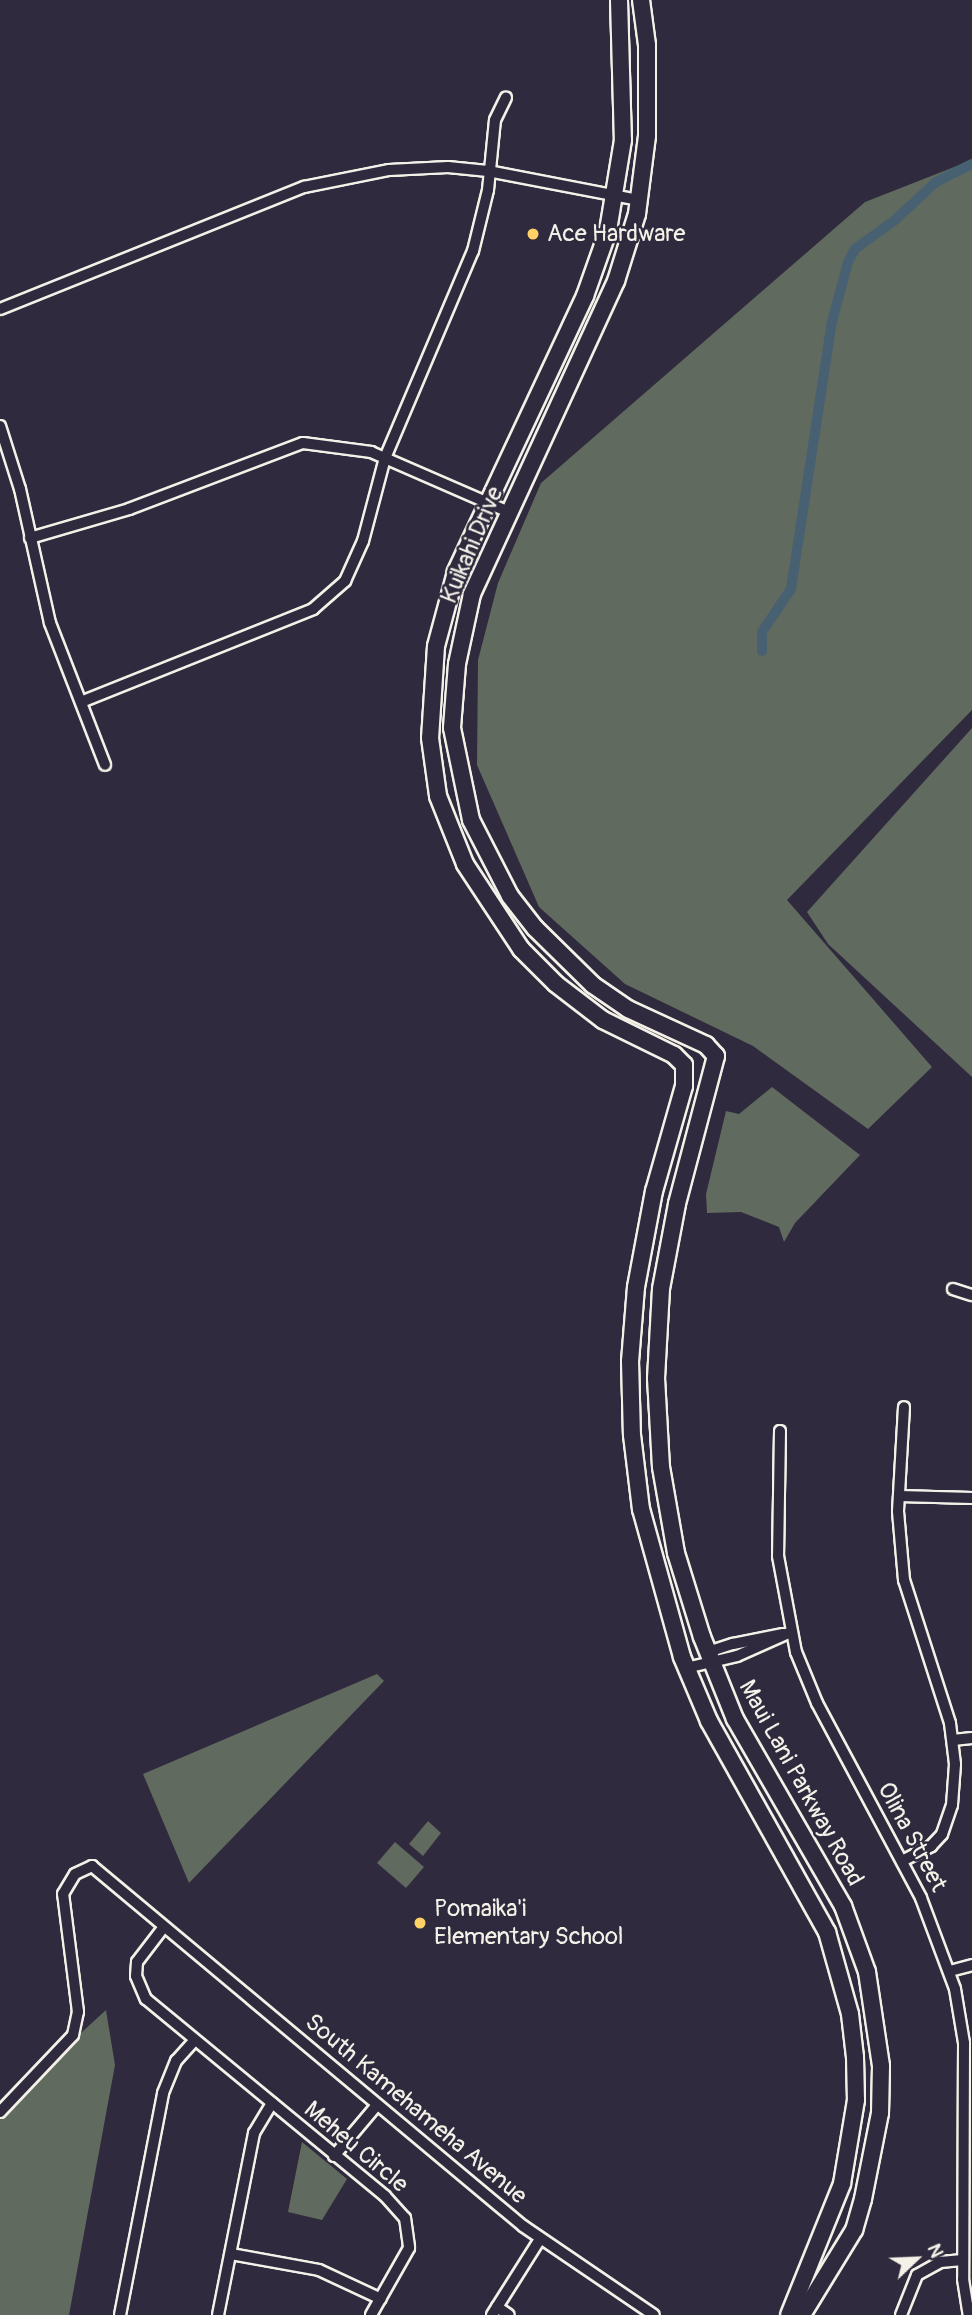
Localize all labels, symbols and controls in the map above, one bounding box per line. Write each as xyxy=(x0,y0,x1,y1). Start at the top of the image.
place label: Ace Hardware xyxy=(547,220,685,248)
marker: Ace Hardware xyxy=(525,226,541,242)
street label: Kuikahi Drive xyxy=(434,482,510,608)
street label: Maui Lani Parkway Road xyxy=(732,1675,870,1891)
street label: Olina Street xyxy=(871,1777,953,1897)
place label: Pomaika'i Elementary School xyxy=(434,1895,624,1951)
marker: Pomaika'i Elementary School xyxy=(412,1915,428,1931)
street label: South Kamehameha Avenue xyxy=(299,2008,533,2210)
street label: Meheu Circle xyxy=(298,2095,414,2199)
north arrow xyxy=(881,2224,951,2294)
text: N xyxy=(922,2240,949,2261)

